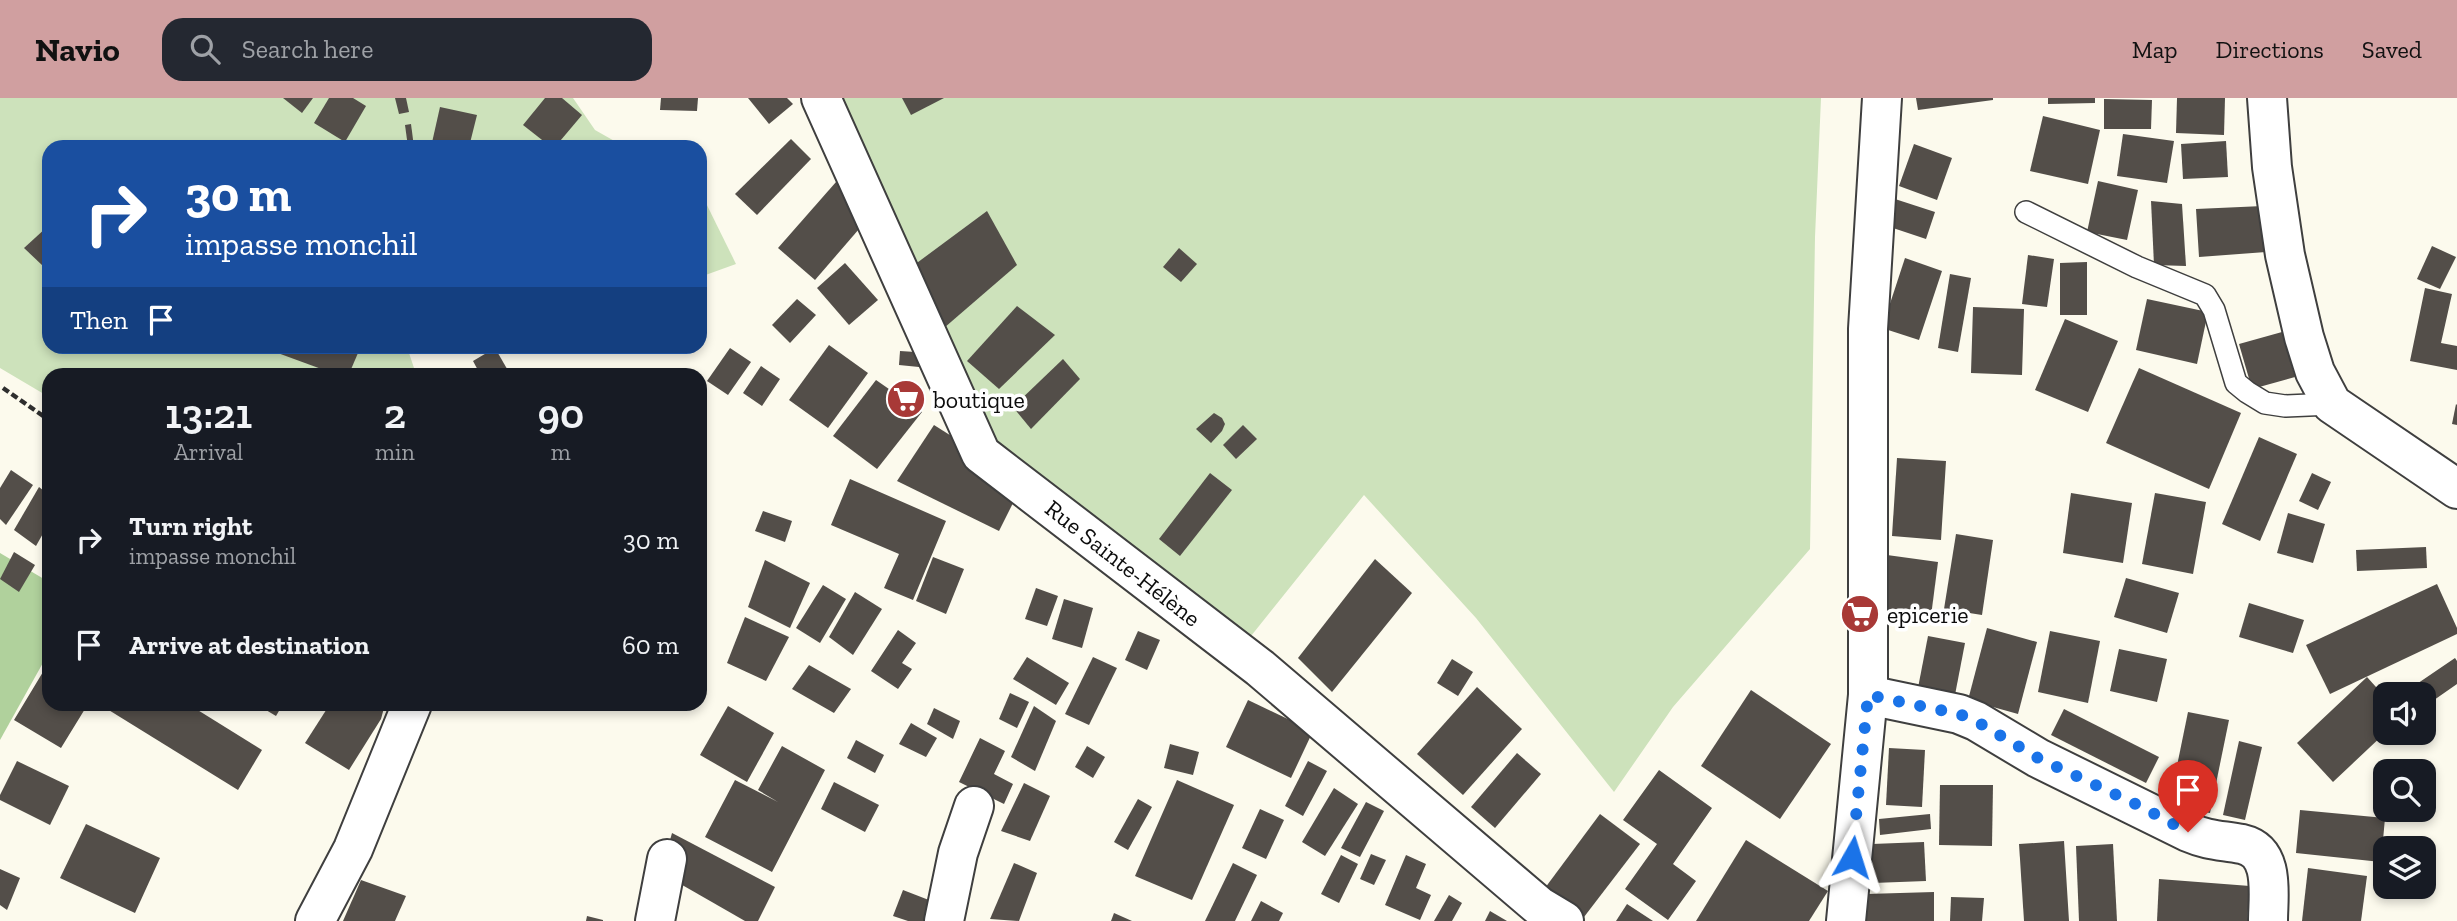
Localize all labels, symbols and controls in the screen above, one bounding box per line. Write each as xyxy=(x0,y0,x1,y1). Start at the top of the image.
search box xyxy=(162,18,652,81)
text: Navio xyxy=(35,30,120,69)
icon: search xyxy=(186,30,224,68)
text: Search here xyxy=(242,33,374,65)
text: Map xyxy=(2132,35,2178,64)
text: Directions xyxy=(2216,35,2324,64)
text: Saved xyxy=(2362,35,2422,64)
text: 30 m xyxy=(185,165,291,224)
icon: right xyxy=(70,168,161,259)
text: impasse monchil xyxy=(185,225,418,263)
icon: arrive xyxy=(142,301,180,339)
text: Then xyxy=(70,304,128,336)
supermarket icon: boutique xyxy=(885,378,927,420)
place label: boutique xyxy=(932,385,1025,414)
text: 13:21 xyxy=(165,388,252,439)
text: 2 xyxy=(384,388,406,439)
text: 90 xyxy=(537,388,584,439)
text: Arrival xyxy=(174,438,243,466)
text: min xyxy=(375,438,415,466)
text: m xyxy=(551,438,571,466)
street label: Rue Sainte-Hélène xyxy=(1039,493,1207,633)
text: Turn right xyxy=(129,510,252,542)
icon: right xyxy=(70,521,108,559)
text: 30 m xyxy=(623,524,679,556)
text: impasse monchil xyxy=(129,542,296,570)
supermarket icon: epicerie xyxy=(1839,593,1881,635)
place label: epicerie xyxy=(1887,600,1969,629)
icon: arrive xyxy=(70,626,108,664)
text: Arrive at destination xyxy=(129,629,369,661)
text: 60 m xyxy=(622,629,679,661)
map controls xyxy=(2373,682,2436,899)
button: sound xyxy=(2373,682,2436,745)
button: search xyxy=(2373,759,2436,822)
pin xyxy=(2158,760,2218,832)
icon: arrive xyxy=(2169,771,2207,809)
position arrow xyxy=(1815,820,1889,894)
button: layers xyxy=(2373,836,2436,899)

